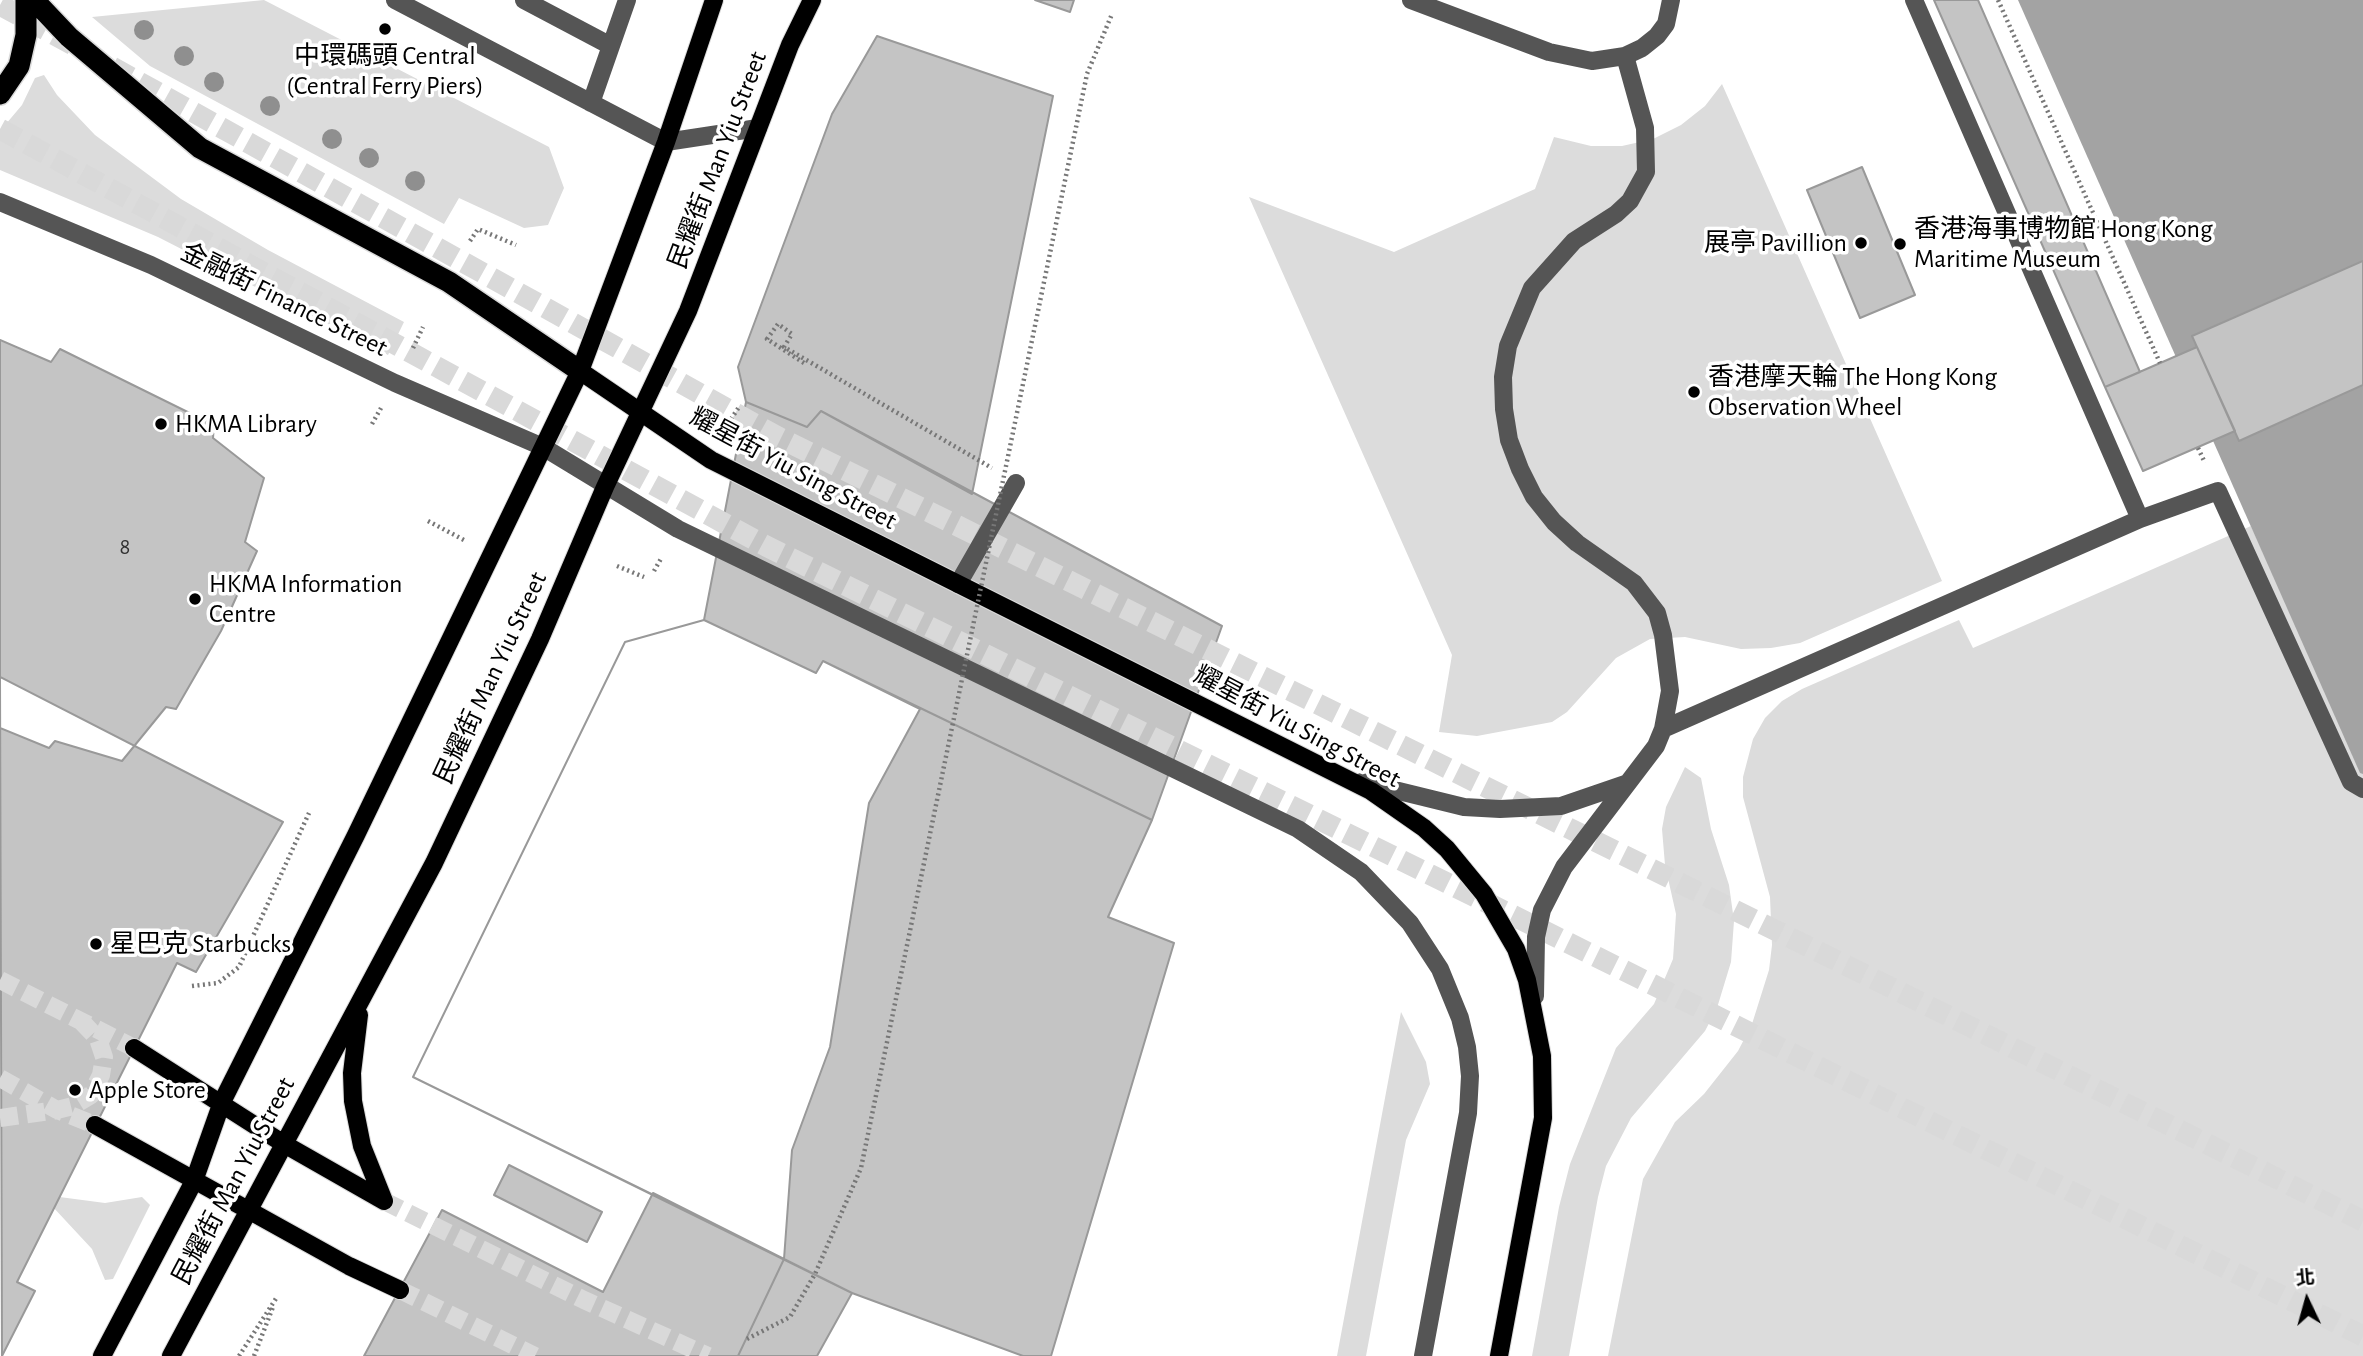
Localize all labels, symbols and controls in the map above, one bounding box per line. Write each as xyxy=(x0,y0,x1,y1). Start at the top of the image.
marker: 中環碼頭 Central (Central Ferry Piers) xyxy=(377,21,393,37)
place label: 中環碼頭 Central (Central Ferry Piers) xyxy=(286,40,484,102)
street label: 民耀街 Man Yiu Street xyxy=(662,47,774,273)
place label: 香港海事博物館 Hong Kong Maritime Museum xyxy=(1914,213,2213,274)
place label: 展亭 Pavillion xyxy=(1704,227,1847,259)
marker: 展亭 Pavillion xyxy=(1853,235,1869,251)
street label: 金融街 Finance Street xyxy=(176,236,392,364)
marker: 香港海事博物館 Hong Kong Maritime Museum xyxy=(1892,236,1908,252)
place label: 香港摩天輪 The Hong Kong Observation Wheel xyxy=(1708,361,1997,422)
marker: 香港摩天輪 The Hong Kong Observation Wheel xyxy=(1686,384,1702,400)
street label: 耀星街 Yiu Sing Street xyxy=(684,401,902,537)
place label: HKMA Library xyxy=(175,408,317,440)
marker: HKMA Library xyxy=(153,416,169,432)
house number: 8 xyxy=(120,533,130,561)
street label: 民耀街 Man Yiu Street xyxy=(428,567,554,789)
place label: HKMA Information Centre xyxy=(209,568,402,630)
marker: HKMA Information Centre xyxy=(187,591,203,607)
street label: 耀星街 Yiu Sing Street xyxy=(1188,659,1406,795)
place label: 星巴克 Starbucks xyxy=(110,928,291,960)
marker: 星巴克 Starbucks xyxy=(88,936,104,952)
street label: 民耀街 Man Yiu Street xyxy=(166,1072,302,1290)
place label: Apple Store xyxy=(89,1074,206,1106)
marker: Apple Store xyxy=(67,1082,83,1098)
north arrow xyxy=(2272,1265,2342,1335)
text: 北 xyxy=(2295,1268,2315,1289)

